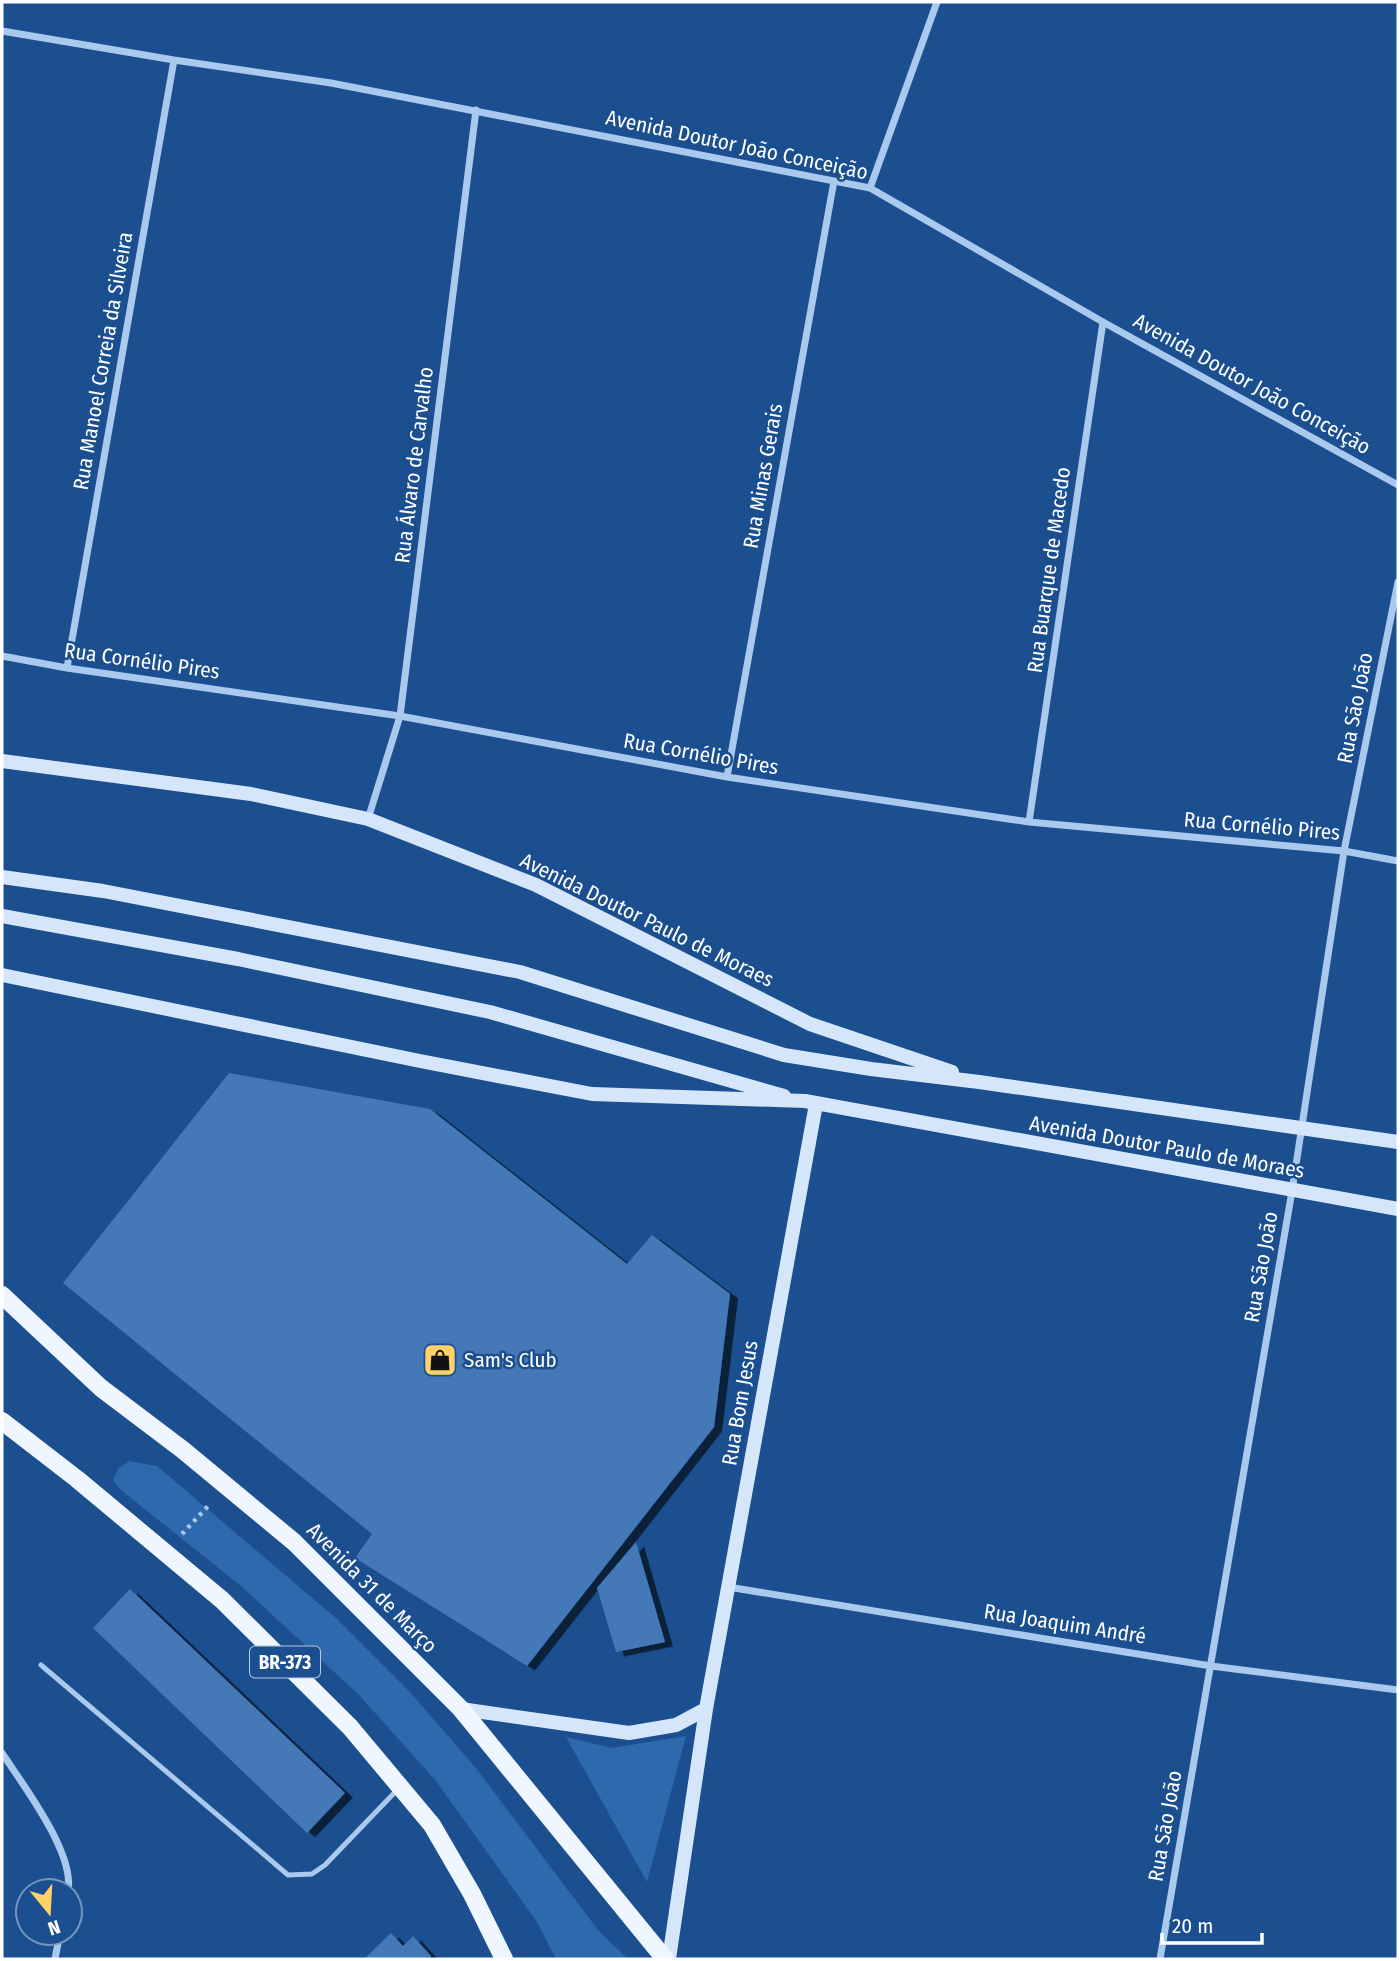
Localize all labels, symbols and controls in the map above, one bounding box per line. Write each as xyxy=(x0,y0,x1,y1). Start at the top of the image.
street label: Avenida Doutor João Conceição xyxy=(604,105,870,185)
street label: Rua Manoel Correia da Silveira xyxy=(67,230,139,492)
street label: Avenida Doutor João Conceição xyxy=(1129,308,1375,460)
street label: Rua Álvaro de Carvalho xyxy=(389,365,439,565)
street label: Rua Minas Gerais xyxy=(737,402,789,550)
street label: Rua Buarque de Macedo xyxy=(1022,465,1076,675)
street label: Rua Cornélio Pires xyxy=(63,637,222,685)
street label: Rua São João xyxy=(1332,650,1378,766)
street label: Rua Cornélio Pires xyxy=(621,728,781,780)
street label: Rua Cornélio Pires xyxy=(1183,806,1341,846)
street label: Avenida Doutor Paulo de Moraes xyxy=(516,847,778,993)
street label: Avenida Doutor Paulo de Moraes xyxy=(1027,1110,1307,1184)
street label: Rua São João xyxy=(1238,1209,1284,1325)
street label: Rua Bom Jesus xyxy=(716,1339,764,1467)
shop icon: Sam's Club xyxy=(421,1341,459,1379)
place label: Sam's Club xyxy=(464,1347,557,1373)
street label: Avenida 31 de Março xyxy=(301,1517,443,1659)
street label: Rua Joaquim André xyxy=(982,1598,1148,1650)
road number: BR-373 xyxy=(250,1646,320,1678)
street label: Rua São João xyxy=(1142,1768,1188,1884)
north arrow xyxy=(14,1877,84,1947)
scale bar xyxy=(1162,1902,1262,1946)
text: 20 m xyxy=(1172,1913,1213,1939)
text: N xyxy=(45,1915,63,1940)

